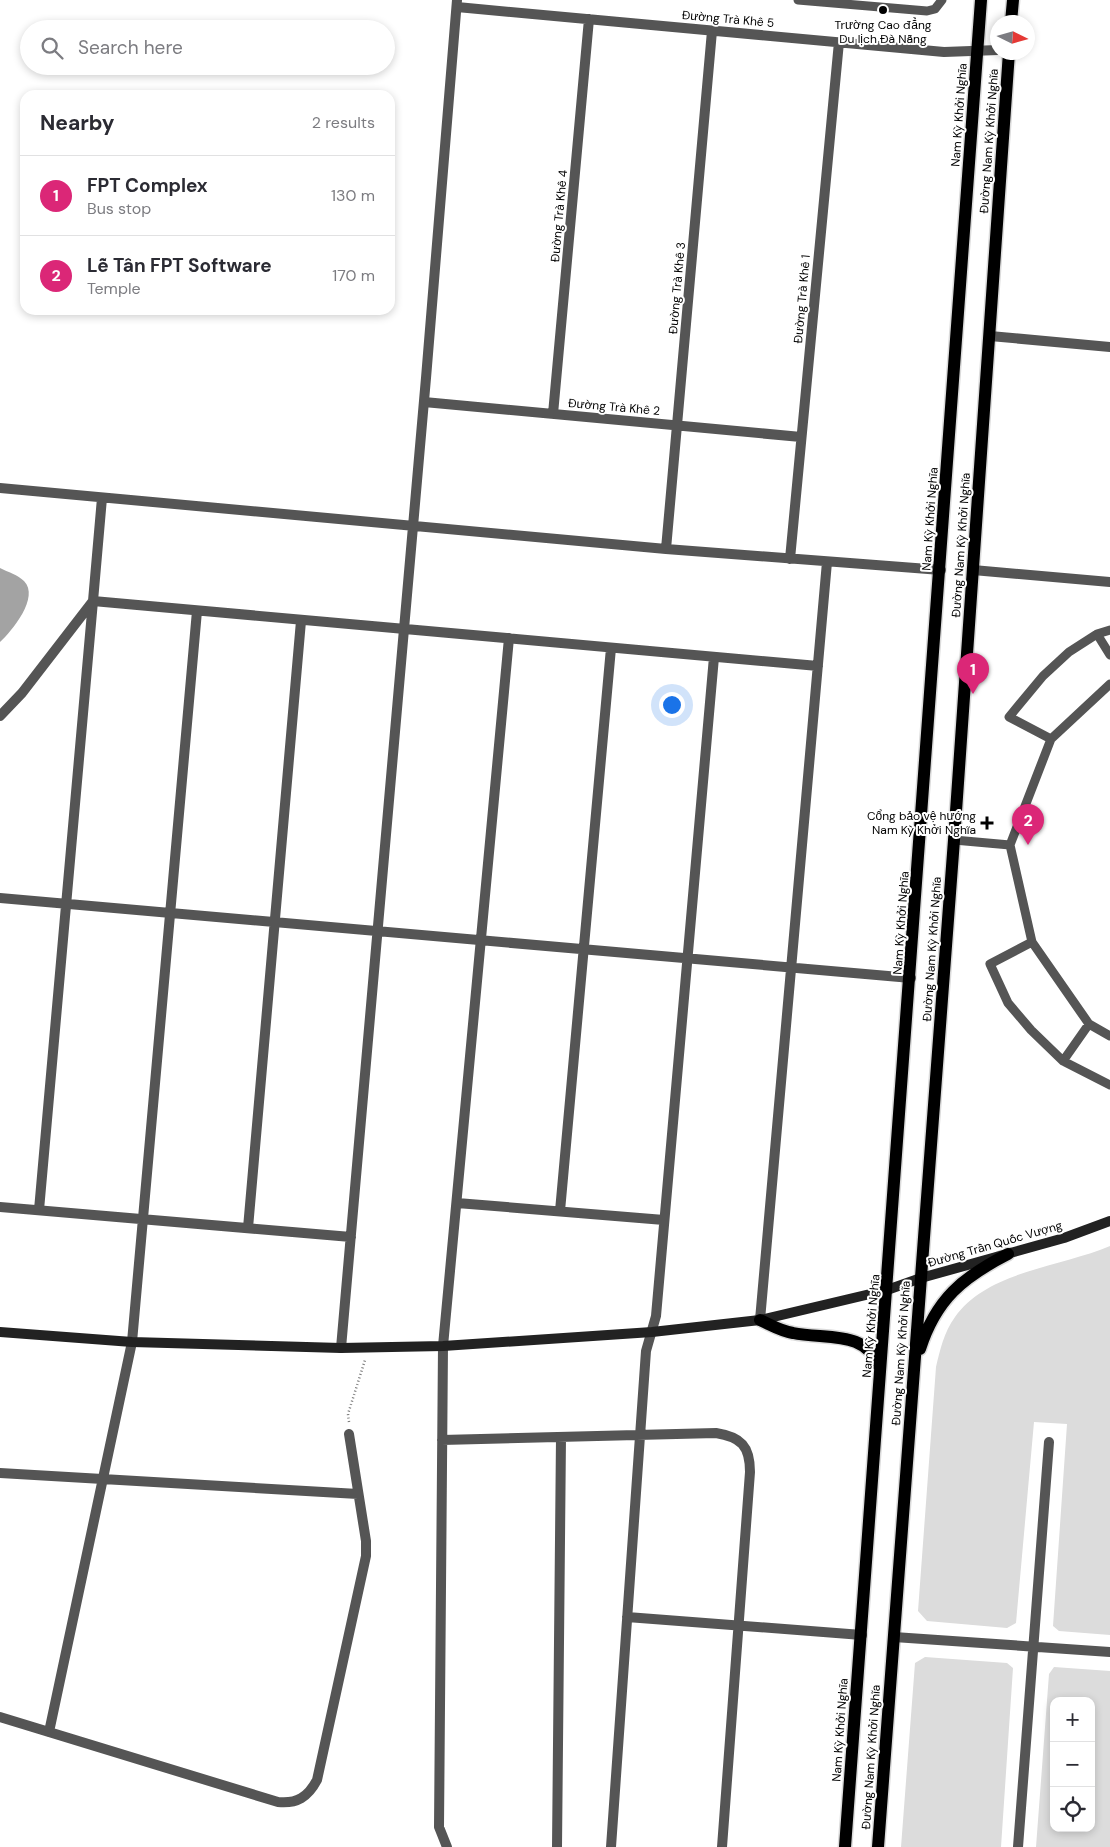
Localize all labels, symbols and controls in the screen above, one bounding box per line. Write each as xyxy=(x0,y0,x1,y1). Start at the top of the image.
marker: Trường Cao đẳng Du lịch Đà Nẵng xyxy=(877,4,889,16)
street label: Đường Trà Khê 5 xyxy=(681,7,775,31)
north arrow xyxy=(990,15,1035,60)
place label: Trường Cao đẳng Du lịch Đà Nẵng xyxy=(835,17,932,47)
search box xyxy=(20,20,395,75)
icon: search xyxy=(38,34,66,62)
text: Search here xyxy=(78,35,183,60)
street label: Nam Kỳ Khởi Nghĩa xyxy=(947,63,971,167)
street label: Đường Nam Kỳ Khởi Nghĩa xyxy=(976,68,1002,214)
text: Nearby xyxy=(40,109,114,137)
text: 2 results xyxy=(312,112,375,133)
street label: Đường Trà Khê 4 xyxy=(547,169,571,263)
text: FPT Complex xyxy=(87,173,208,198)
text: 1 xyxy=(53,185,59,206)
text: 130 m xyxy=(331,185,375,206)
text: Bus stop xyxy=(87,198,151,219)
street label: Đường Trà Khê 3 xyxy=(665,241,689,335)
text: Lễ Tân FPT Software xyxy=(87,253,272,278)
street label: Đường Trà Khê 1 xyxy=(790,254,814,344)
text: 2 xyxy=(51,265,61,286)
text: 170 m xyxy=(332,265,375,286)
text: Temple xyxy=(87,278,141,299)
street label: Đường Trà Khê 2 xyxy=(567,395,661,419)
street label: Nam Kỳ Khởi Nghĩa xyxy=(918,467,942,571)
street label: Đường Nam Kỳ Khởi Nghĩa xyxy=(948,472,974,618)
pin: 1 xyxy=(957,653,989,694)
your location xyxy=(659,692,685,718)
pin: 2 xyxy=(1012,804,1044,845)
place label: Cổng bảo vệ hướng Nam Kỳ Khởi Nghĩa xyxy=(867,808,976,838)
marker: Cổng bảo vệ hướng Nam Kỳ Khởi Nghĩa xyxy=(980,816,994,830)
street label: Nam Kỳ Khởi Nghĩa xyxy=(889,871,913,975)
street label: Đường Nam Kỳ Khởi Nghĩa xyxy=(919,876,945,1022)
street label: Đường Trần Quốc Vượng xyxy=(926,1217,1064,1271)
street label: Nam Kỳ Khởi Nghĩa xyxy=(859,1274,883,1378)
street label: Đường Nam Kỳ Khởi Nghĩa xyxy=(888,1280,914,1426)
street label: Nam Kỳ Khởi Nghĩa xyxy=(828,1678,852,1782)
street label: Đường Nam Kỳ Khởi Nghĩa xyxy=(858,1684,884,1830)
map controls xyxy=(1050,1697,1095,1832)
button: + xyxy=(1050,1697,1095,1742)
button: − xyxy=(1050,1742,1095,1787)
button: locate xyxy=(1050,1787,1095,1832)

